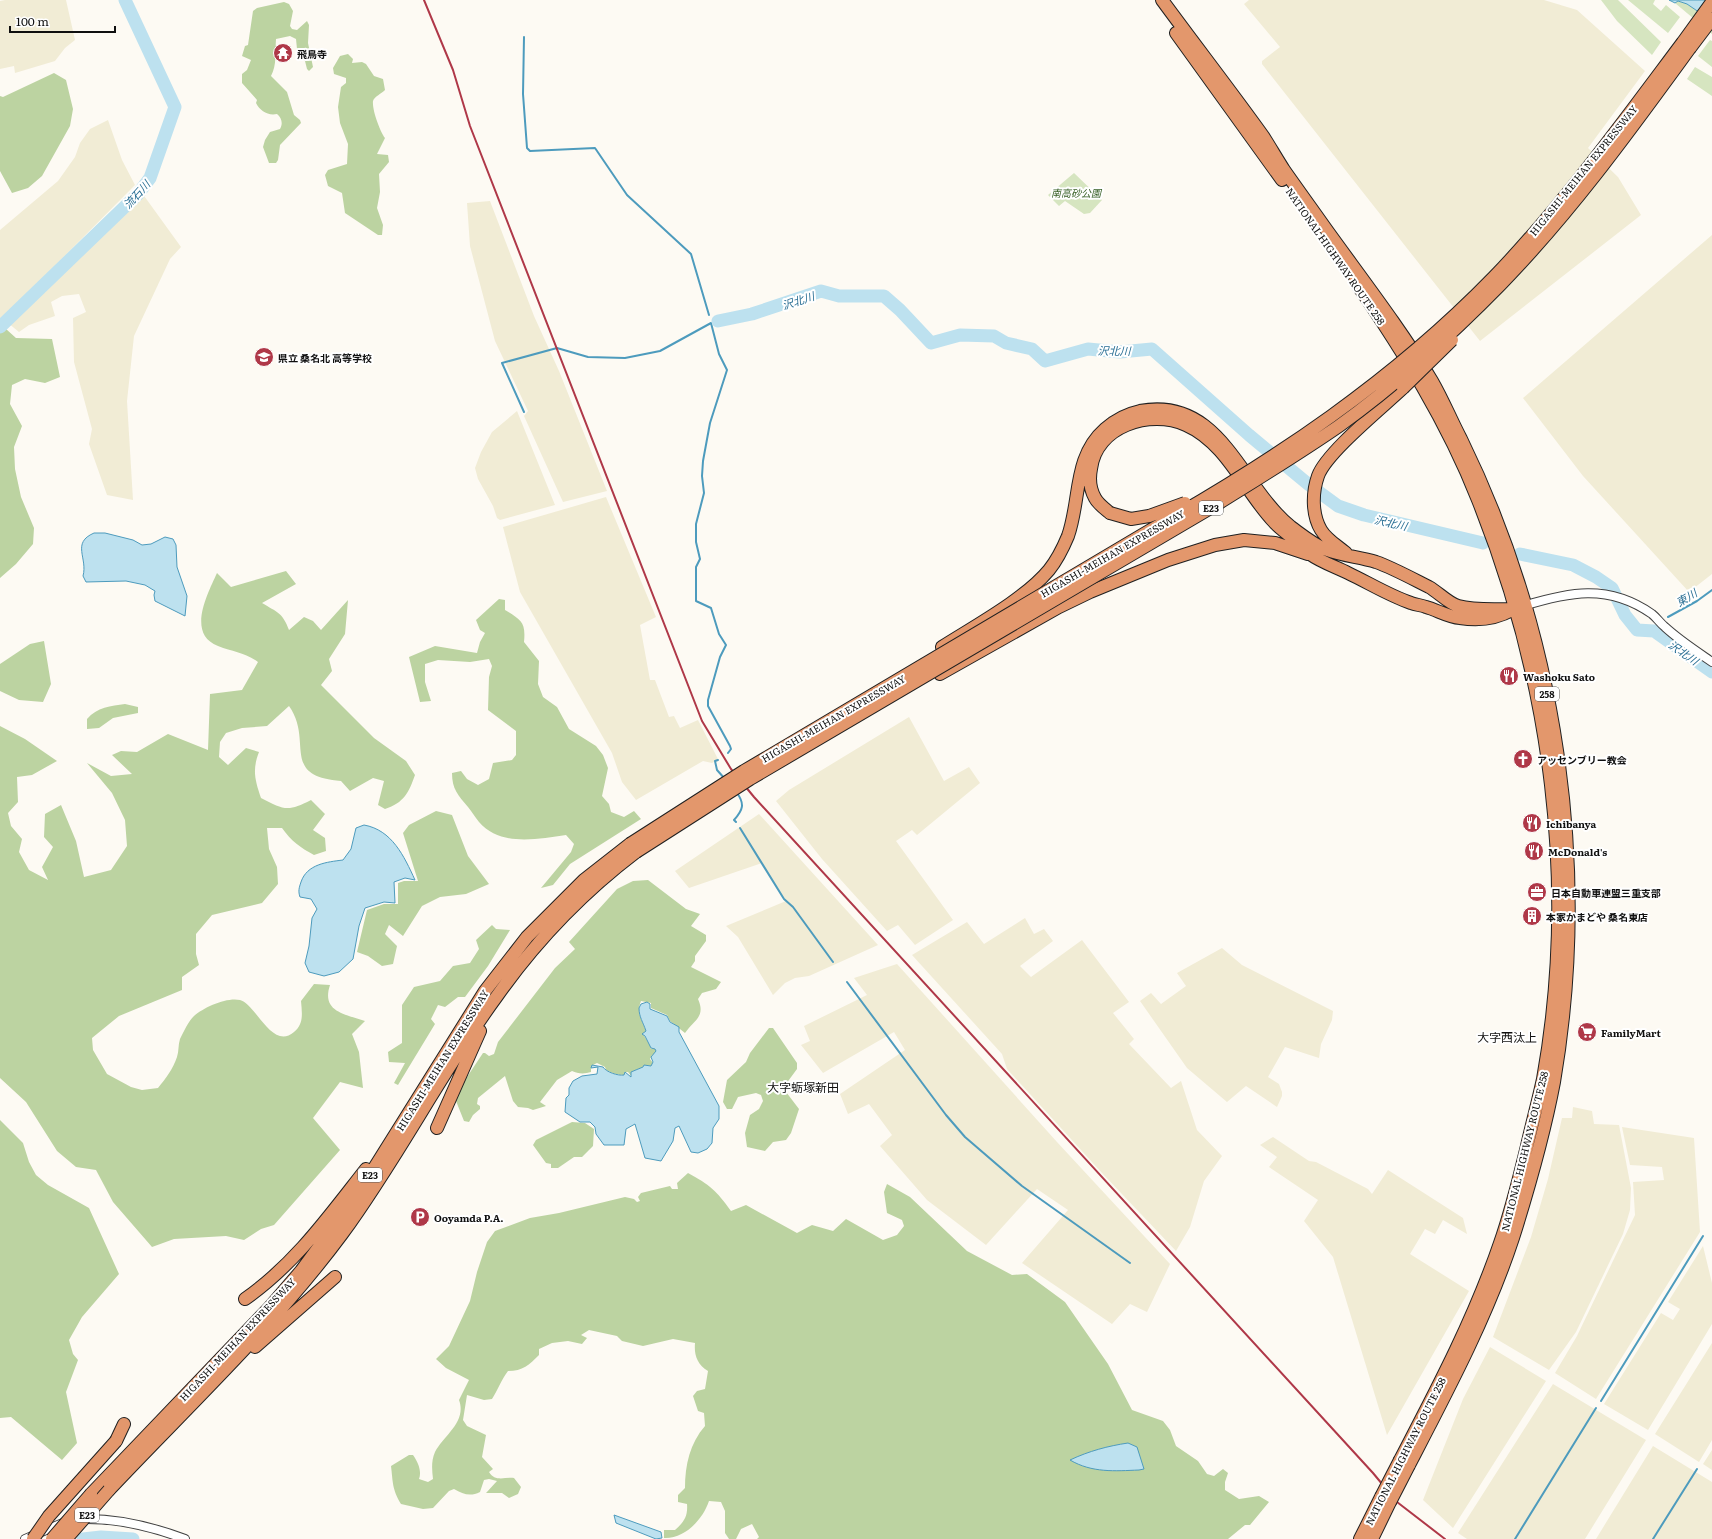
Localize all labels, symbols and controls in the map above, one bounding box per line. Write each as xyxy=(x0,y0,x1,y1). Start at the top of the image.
scale bar xyxy=(10,8,115,34)
text: 100 m xyxy=(16,12,49,30)
temple icon: 飛鳥寺 xyxy=(272,42,294,64)
place label: 飛鳥寺 xyxy=(297,46,327,61)
street label: HIGASHI-MEIHAN EXPRESSWAY xyxy=(1526,101,1640,239)
water label: 流石川 xyxy=(119,176,154,212)
street label: NATIONAL HIGHWAY ROUTE 258 xyxy=(1283,184,1390,328)
park label: 南高砂公園 xyxy=(1051,185,1103,200)
water label: 沢北川 xyxy=(780,287,817,313)
water label: 沢北川 xyxy=(1097,342,1132,358)
school or university icon: 県立 桑名北 高等学校 xyxy=(253,346,275,368)
place label: 県立 桑名北 高等学校 xyxy=(278,350,372,365)
road number: E23 xyxy=(1199,501,1223,515)
street label: HIGASHI-MEIHAN EXPRESSWAY xyxy=(1037,505,1187,601)
water label: 沢北川 xyxy=(1373,510,1410,534)
water label: 東川 xyxy=(1672,584,1700,610)
water label: 沢北川 xyxy=(1666,636,1703,669)
restaurant icon: Washoku Sato xyxy=(1498,665,1520,687)
place label: Washoku Sato xyxy=(1523,669,1595,684)
street label: HIGASHI-MEIHAN EXPRESSWAY xyxy=(758,670,908,766)
road number: 258 xyxy=(1535,687,1559,701)
church icon: アッセンブリー教会 xyxy=(1512,748,1534,770)
place label: アッセンブリー教会 xyxy=(1537,752,1627,767)
restaurant icon: Ichibanya xyxy=(1521,812,1543,834)
place label: Ichibanya xyxy=(1546,816,1596,831)
restaurant icon: McDonald's xyxy=(1523,840,1545,862)
place label: McDonald's xyxy=(1548,844,1607,859)
office icon: 日本自動車連盟三重支部 xyxy=(1526,881,1548,903)
place label: 日本自動車連盟三重支部 xyxy=(1551,885,1661,900)
building icon: 本家かまどや 桑名東店 xyxy=(1521,905,1543,927)
place label: 本家かまどや 桑名東店 xyxy=(1545,909,1648,924)
street label: HIGASHI-MEIHAN EXPRESSWAY xyxy=(392,986,492,1134)
supermarket icon: FamilyMart xyxy=(1576,1021,1598,1043)
place label: FamilyMart xyxy=(1601,1025,1662,1040)
district label: 大字西汰上 xyxy=(1477,1028,1537,1046)
street label: NATIONAL HIGHWAY ROUTE 258 xyxy=(1497,1069,1551,1233)
district label: 大字蛎塚新田 xyxy=(767,1078,839,1096)
road number: E23 xyxy=(358,1168,382,1182)
parking icon: Ooyamda P.A. xyxy=(409,1206,431,1228)
place label: Ooyamda P.A. xyxy=(434,1210,504,1225)
street label: HIGASHI-MEIHAN EXPRESSWAY xyxy=(176,1274,298,1404)
street label: NATIONAL HIGHWAY ROUTE 258 xyxy=(1361,1374,1449,1528)
road number: E23 xyxy=(75,1508,99,1522)

